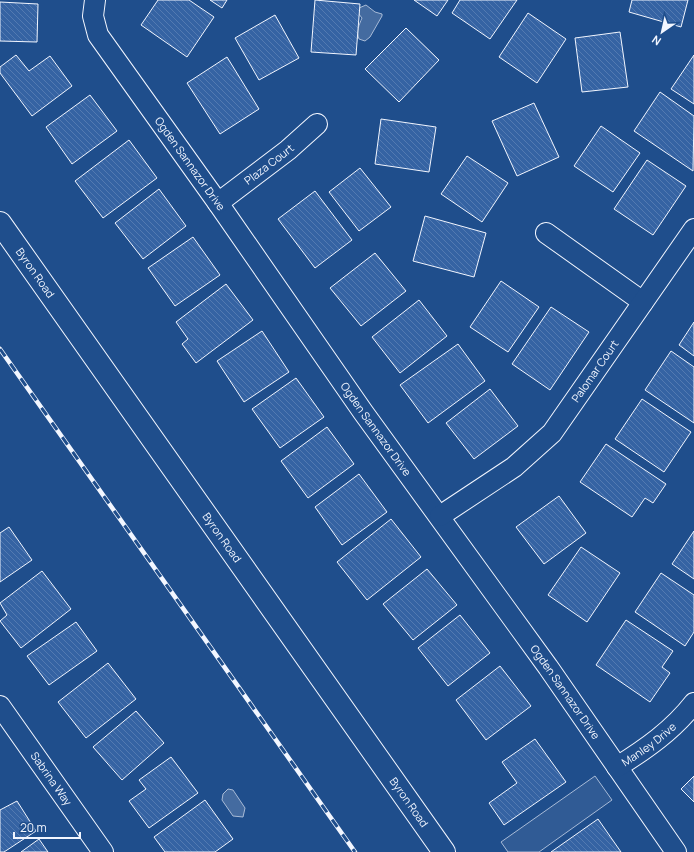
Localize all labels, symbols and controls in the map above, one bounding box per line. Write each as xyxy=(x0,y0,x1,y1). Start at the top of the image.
north arrow xyxy=(642,12,682,52)
text: N xyxy=(649,32,664,49)
street label: Ogden Sannazor Drive xyxy=(152,114,229,214)
street label: Plaza Court xyxy=(241,140,297,188)
street label: Byron Road xyxy=(13,245,58,300)
street label: Palomar Court xyxy=(568,337,621,405)
street label: Ogden Sannazor Drive xyxy=(338,379,415,479)
street label: Byron Road xyxy=(200,509,245,565)
street label: Ogden Sannazor Drive xyxy=(527,642,604,742)
street label: Manley Drive xyxy=(618,718,679,769)
street label: Sabrina Way xyxy=(28,749,76,808)
street label: Byron Road xyxy=(386,774,432,830)
scale bar xyxy=(14,814,80,840)
text: 20 m xyxy=(20,819,47,836)

